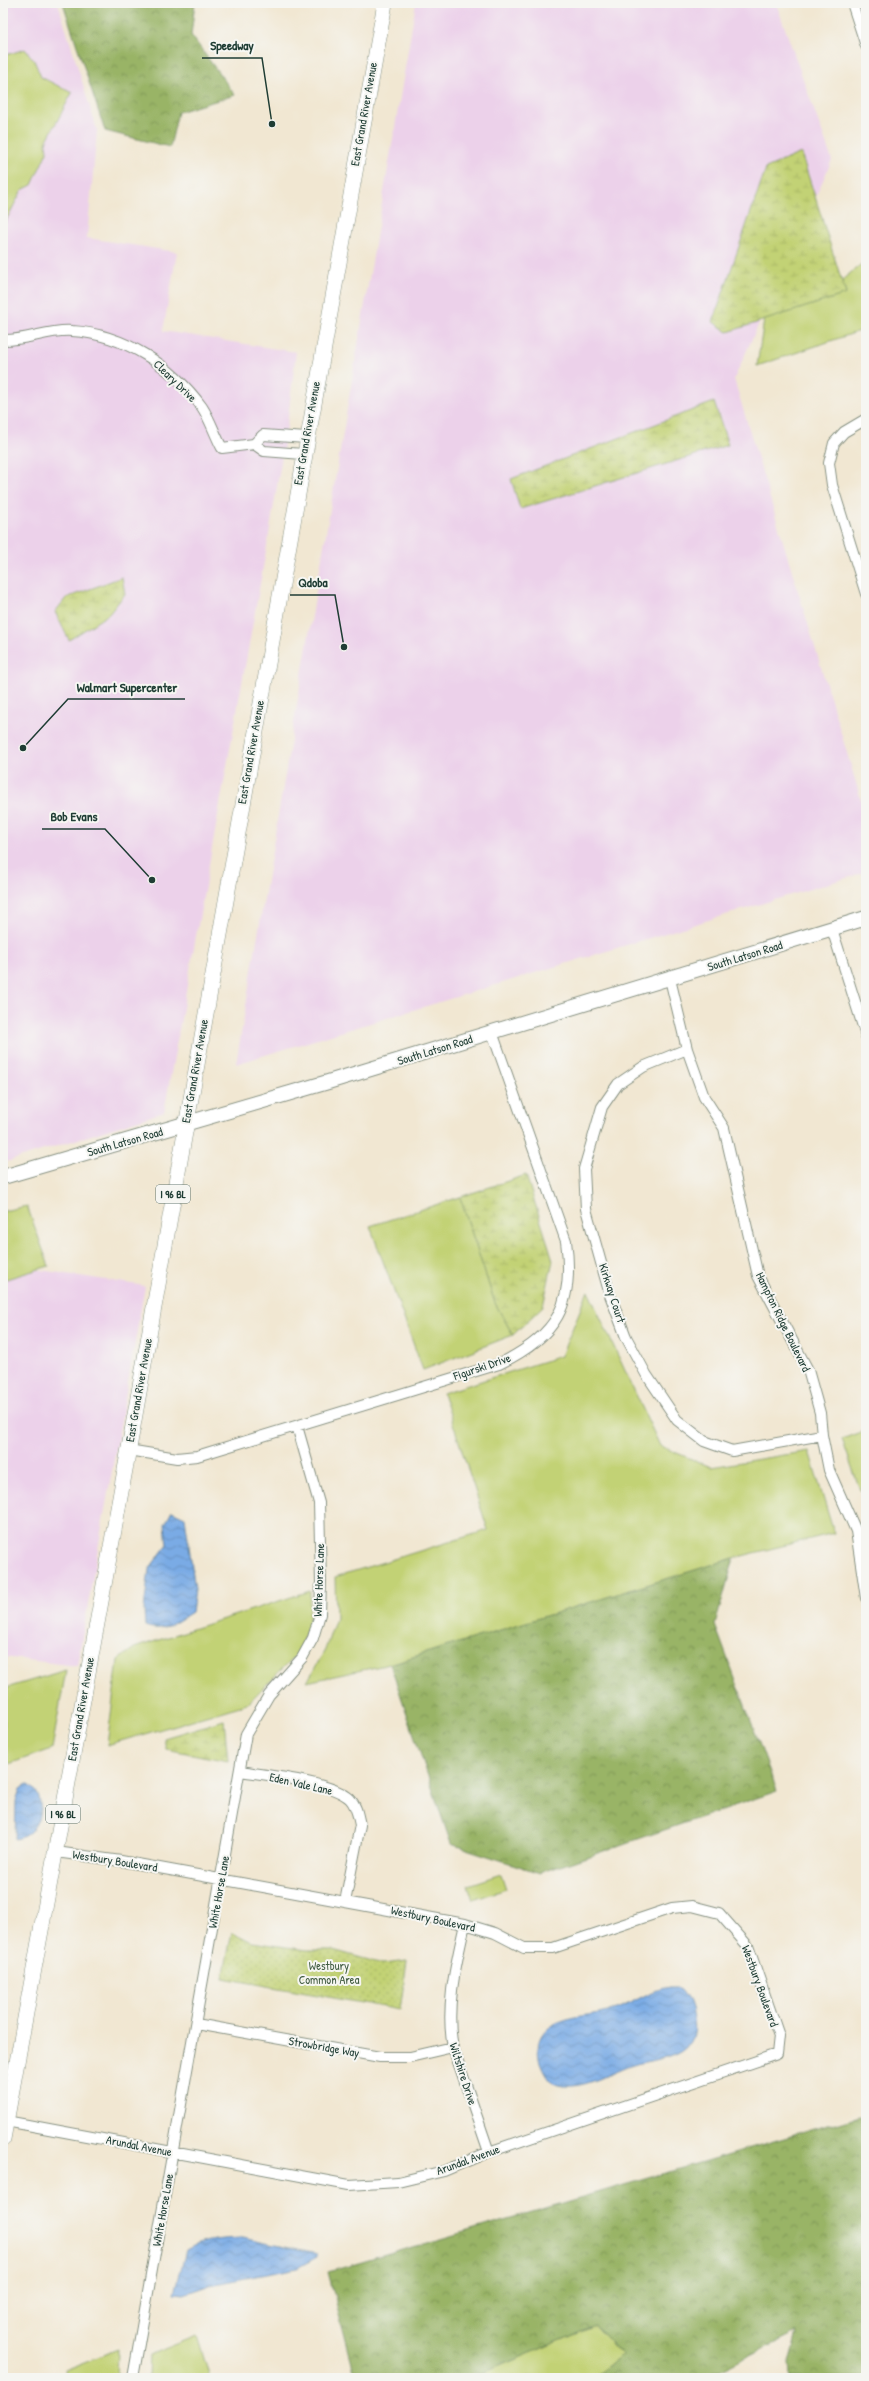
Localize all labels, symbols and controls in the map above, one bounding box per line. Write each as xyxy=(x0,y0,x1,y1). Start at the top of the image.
callout: Speedway xyxy=(202,33,262,58)
text: Speedway xyxy=(210,36,254,55)
street label: East Grand River Avenue xyxy=(346,61,381,167)
street label: Cleary Drive xyxy=(150,356,201,406)
street label: East Grand River Avenue xyxy=(289,380,324,486)
callout: Qdoba xyxy=(290,570,335,595)
text: Qdoba xyxy=(298,573,329,591)
callout: Walmart Supercenter xyxy=(68,674,185,699)
text: Walmart Supercenter xyxy=(77,678,178,697)
street label: East Grand River Avenue xyxy=(233,699,268,805)
callout: Bob Evans xyxy=(42,804,105,829)
text: Bob Evans xyxy=(50,807,98,825)
street label: South Latson Road xyxy=(705,936,785,975)
street label: East Grand River Avenue xyxy=(177,1018,212,1124)
street label: South Latson Road xyxy=(395,1030,475,1069)
street label: South Latson Road xyxy=(85,1123,165,1160)
road number: I 96 BL xyxy=(156,1185,190,1203)
street label: Kirkway Court xyxy=(595,1261,630,1326)
street label: Hampton Ridge Boulevard xyxy=(752,1269,815,1375)
street label: East Grand River Avenue xyxy=(121,1337,156,1443)
street label: Figurski Drive xyxy=(450,1349,513,1385)
street label: White Horse Lane xyxy=(309,1543,328,1617)
street label: East Grand River Avenue xyxy=(63,1656,98,1762)
street label: Eden Vale Lane xyxy=(268,1768,335,1799)
road number: I 96 BL xyxy=(46,1805,80,1823)
street label: Westbury Boulevard xyxy=(71,1845,159,1876)
street label: White Horse Lane xyxy=(204,1854,233,1930)
street label: Westbury Boulevard xyxy=(389,1901,477,1936)
street label: Westbury Boulevard xyxy=(738,1943,783,2029)
park label: Westbury Common Area xyxy=(299,1957,360,1988)
street label: Strowbridge Way xyxy=(287,2032,361,2061)
street label: Wiltshire Drive xyxy=(445,2041,482,2107)
street label: Arundal Avenue xyxy=(105,2131,174,2160)
street label: Arundal Avenue xyxy=(434,2140,502,2179)
street label: White Horse Lane xyxy=(148,2172,177,2248)

